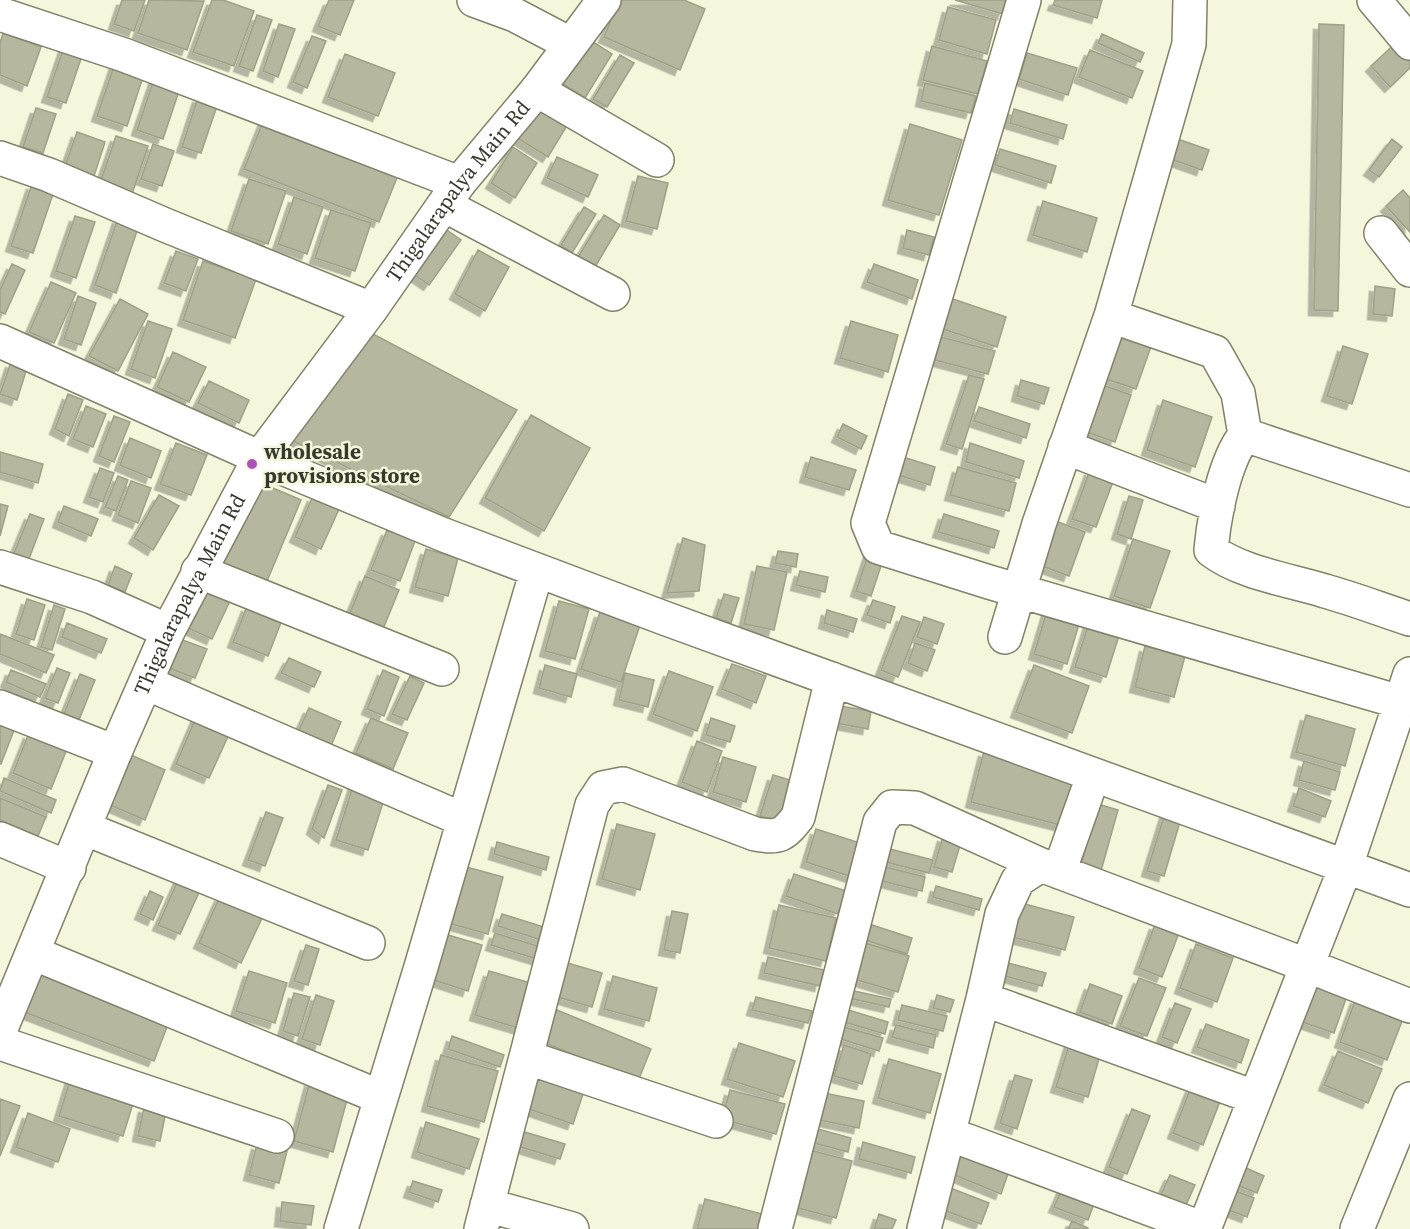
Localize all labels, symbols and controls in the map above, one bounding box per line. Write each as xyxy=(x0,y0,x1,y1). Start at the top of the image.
street label: Thigalarapalya Main Rd xyxy=(379,94,536,288)
place label: wholesale provisions store xyxy=(263,437,420,490)
marker: wholesale provisions store xyxy=(245,457,259,471)
street label: Thigalarapalya Main Rd xyxy=(127,489,252,700)

